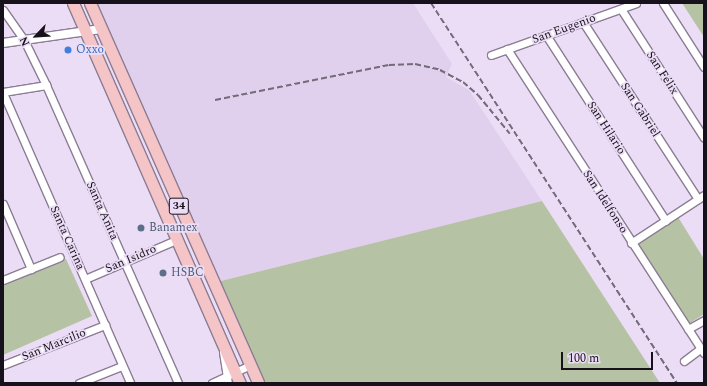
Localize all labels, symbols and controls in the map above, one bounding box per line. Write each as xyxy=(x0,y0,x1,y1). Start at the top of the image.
street label: San Eugenio xyxy=(530,11,598,47)
north arrow xyxy=(16,16,56,56)
text: N xyxy=(15,34,34,49)
place label: Oxxo xyxy=(76,43,104,57)
marker: Oxxo xyxy=(63,45,73,55)
street label: San Félix xyxy=(643,49,681,97)
street label: San Gabriel xyxy=(617,80,663,140)
street label: San Hilario xyxy=(584,99,628,157)
street label: San Idelfonso xyxy=(579,168,631,236)
street label: Santa Anita xyxy=(83,180,121,242)
road number: 34 xyxy=(168,197,190,215)
street label: Santa Carina xyxy=(46,204,88,272)
place label: Banamex xyxy=(149,221,198,235)
marker: Banamex xyxy=(136,223,146,233)
street label: San Isidro xyxy=(103,242,159,276)
place label: HSBC xyxy=(171,266,204,280)
marker: HSBC xyxy=(158,268,168,278)
street label: San Marcilio xyxy=(20,326,88,364)
scale bar xyxy=(563,344,655,370)
text: 100 m xyxy=(568,349,599,368)

